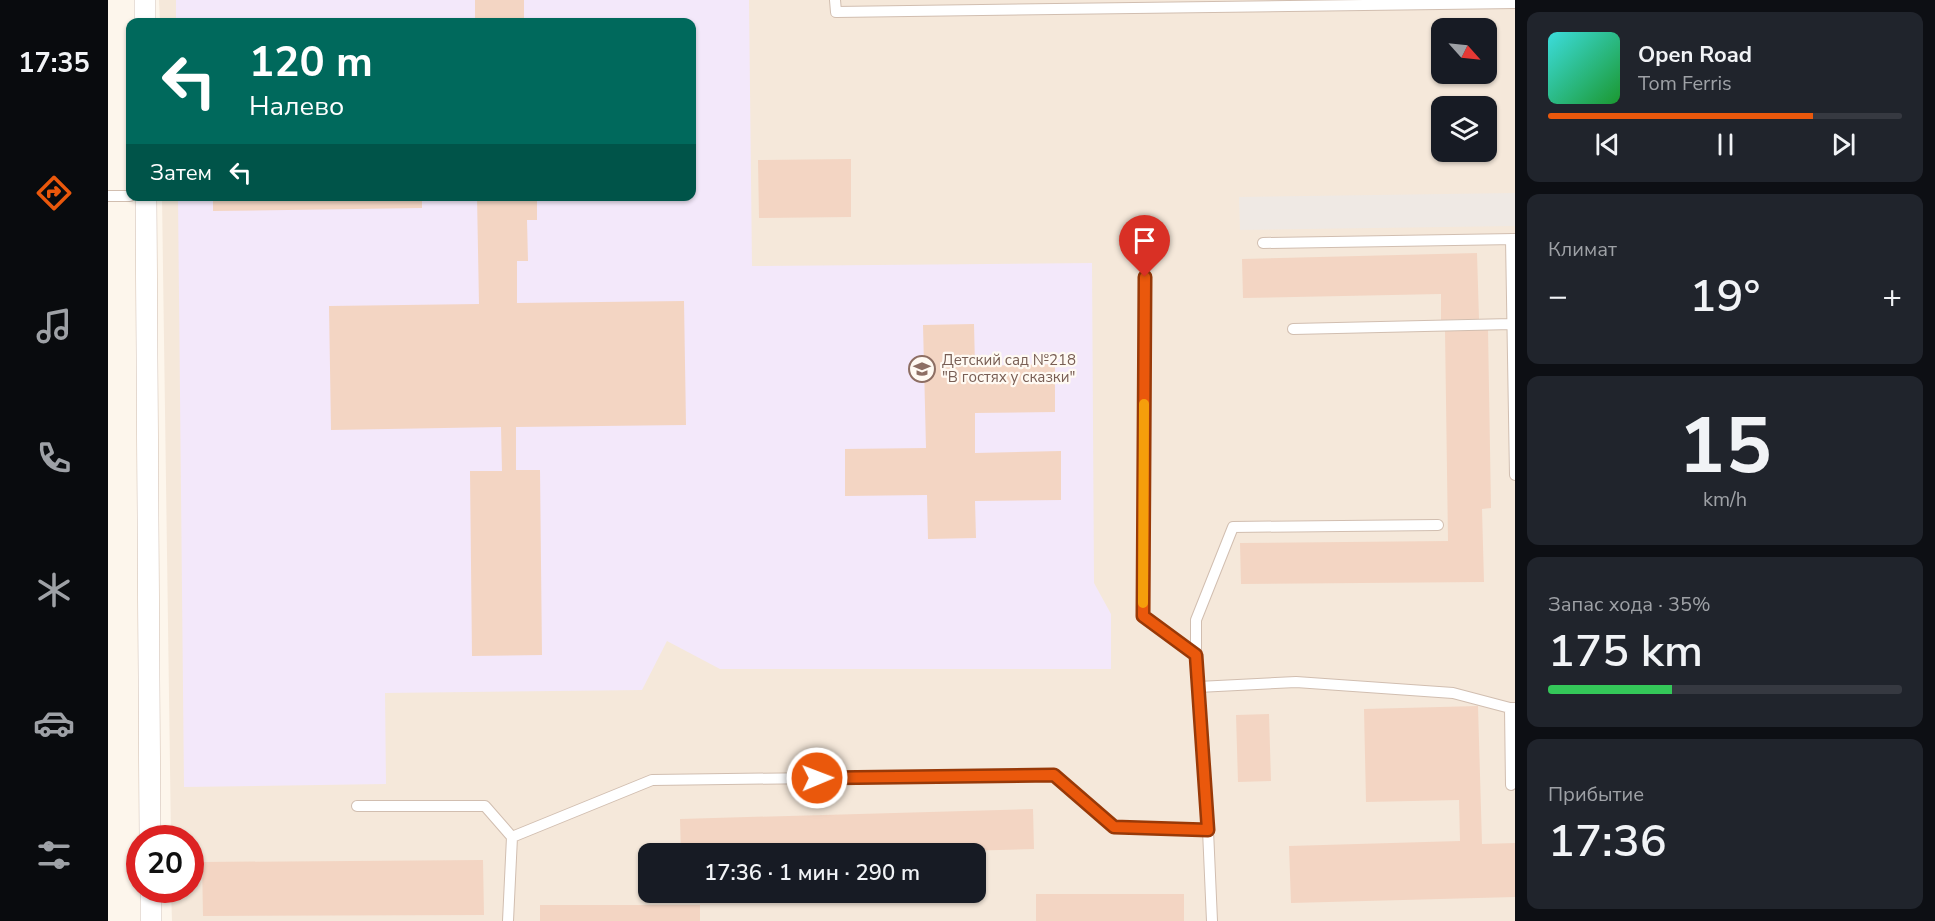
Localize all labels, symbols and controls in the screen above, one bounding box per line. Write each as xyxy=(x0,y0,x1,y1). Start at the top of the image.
north arrow xyxy=(1431,18,1497,84)
map controls xyxy=(1431,18,1497,162)
text: 120 m xyxy=(249,34,373,91)
text: Open Road xyxy=(1638,40,1752,70)
icon: left xyxy=(150,42,228,120)
text: 17:35 xyxy=(18,45,90,82)
text: Tom Ferris xyxy=(1638,70,1732,97)
text: Налево xyxy=(249,88,344,125)
button: layers xyxy=(1431,96,1497,162)
icon: previous xyxy=(1591,128,1624,161)
icon: pause xyxy=(1709,128,1742,161)
icon: next xyxy=(1827,128,1860,161)
icon: left xyxy=(224,156,257,189)
text: Затем xyxy=(150,158,212,188)
icon: directions xyxy=(33,172,75,214)
pin xyxy=(1119,215,1170,277)
icon: arrive xyxy=(1128,224,1161,257)
text: Климат xyxy=(1548,236,1617,263)
text: 19° xyxy=(1690,266,1760,327)
text: − xyxy=(1548,274,1568,319)
text: + xyxy=(1882,274,1902,319)
icon: music xyxy=(33,305,75,347)
place label: Детский сад №218 "В гостях у сказки" xyxy=(942,350,1076,387)
school or university icon: Детский сад №218 "В гостях у сказки" xyxy=(907,354,937,384)
text: 15 xyxy=(1678,393,1772,500)
icon: phone xyxy=(33,437,75,479)
text: km/h xyxy=(1703,486,1747,513)
icon: climate xyxy=(33,569,75,611)
text: Запас хода · 35% xyxy=(1548,591,1711,618)
text: 175 km xyxy=(1548,621,1703,682)
icon: car xyxy=(33,702,75,744)
position arrow xyxy=(785,746,849,810)
text: Прибытие xyxy=(1548,781,1644,808)
text: 17:36 xyxy=(1548,811,1667,872)
speed limit sign: 20 xyxy=(126,825,204,903)
icon: filters xyxy=(33,834,75,876)
text: 17:36 · 1 мин · 290 m xyxy=(704,858,920,888)

